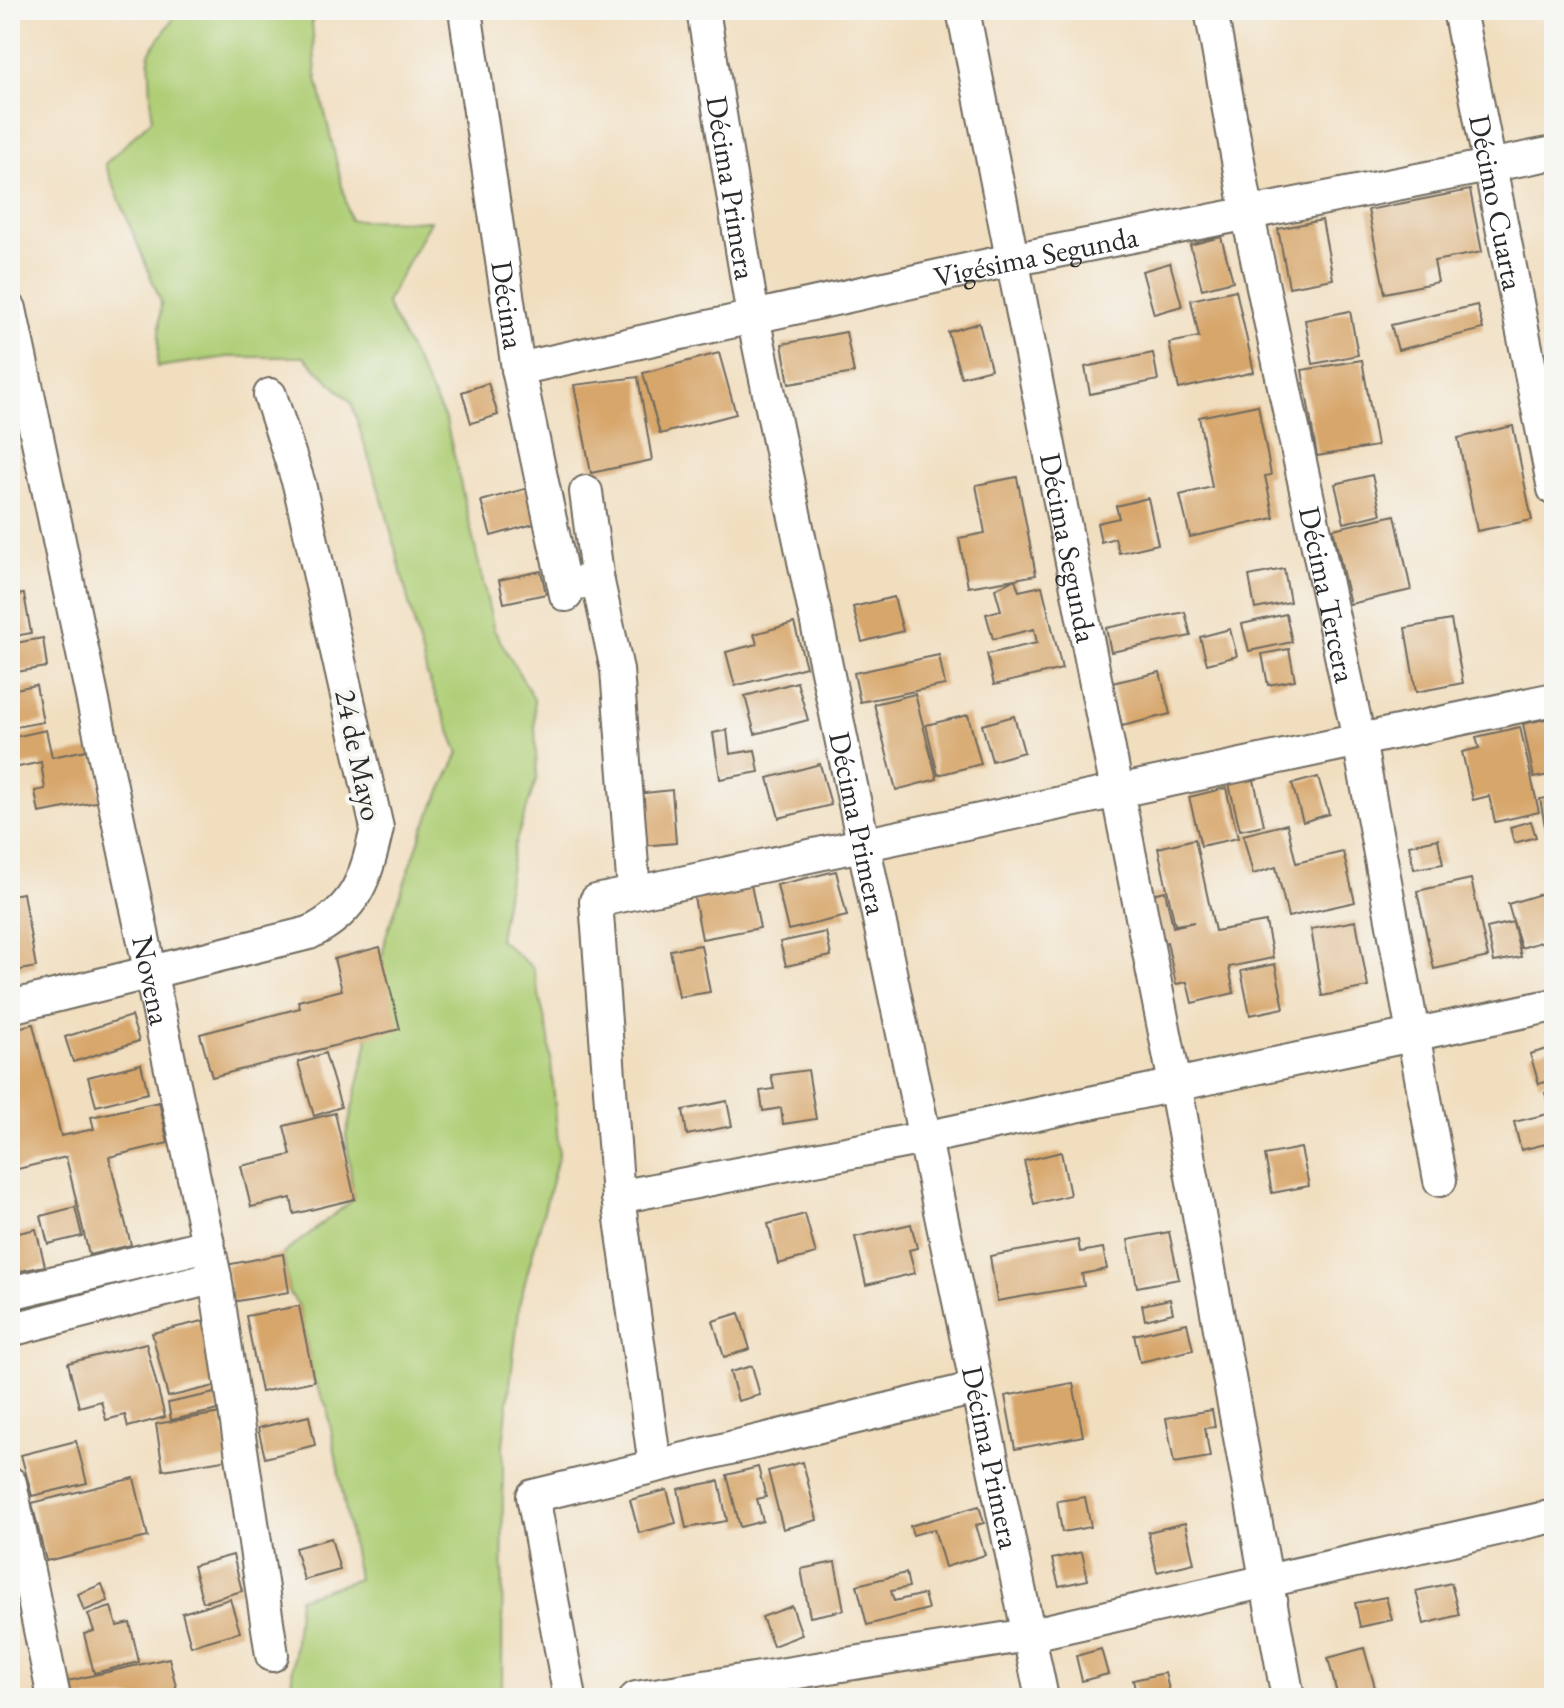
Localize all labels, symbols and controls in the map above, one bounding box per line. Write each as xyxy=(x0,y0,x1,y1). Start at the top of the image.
street label: Décima Primera xyxy=(698,93,766,283)
street label: Décimo Cuarta xyxy=(1461,111,1534,294)
street label: Vigésima Segunda xyxy=(930,216,1141,296)
street label: Décima xyxy=(483,258,534,352)
street label: Décima Segunda xyxy=(1031,449,1107,646)
street label: Décima Tercera xyxy=(1291,503,1366,686)
street label: 24 de Mayo xyxy=(326,686,392,824)
street label: Décima Primera xyxy=(821,728,897,918)
street label: Novena xyxy=(124,932,181,1028)
street label: Décima Primera xyxy=(953,1362,1030,1552)

